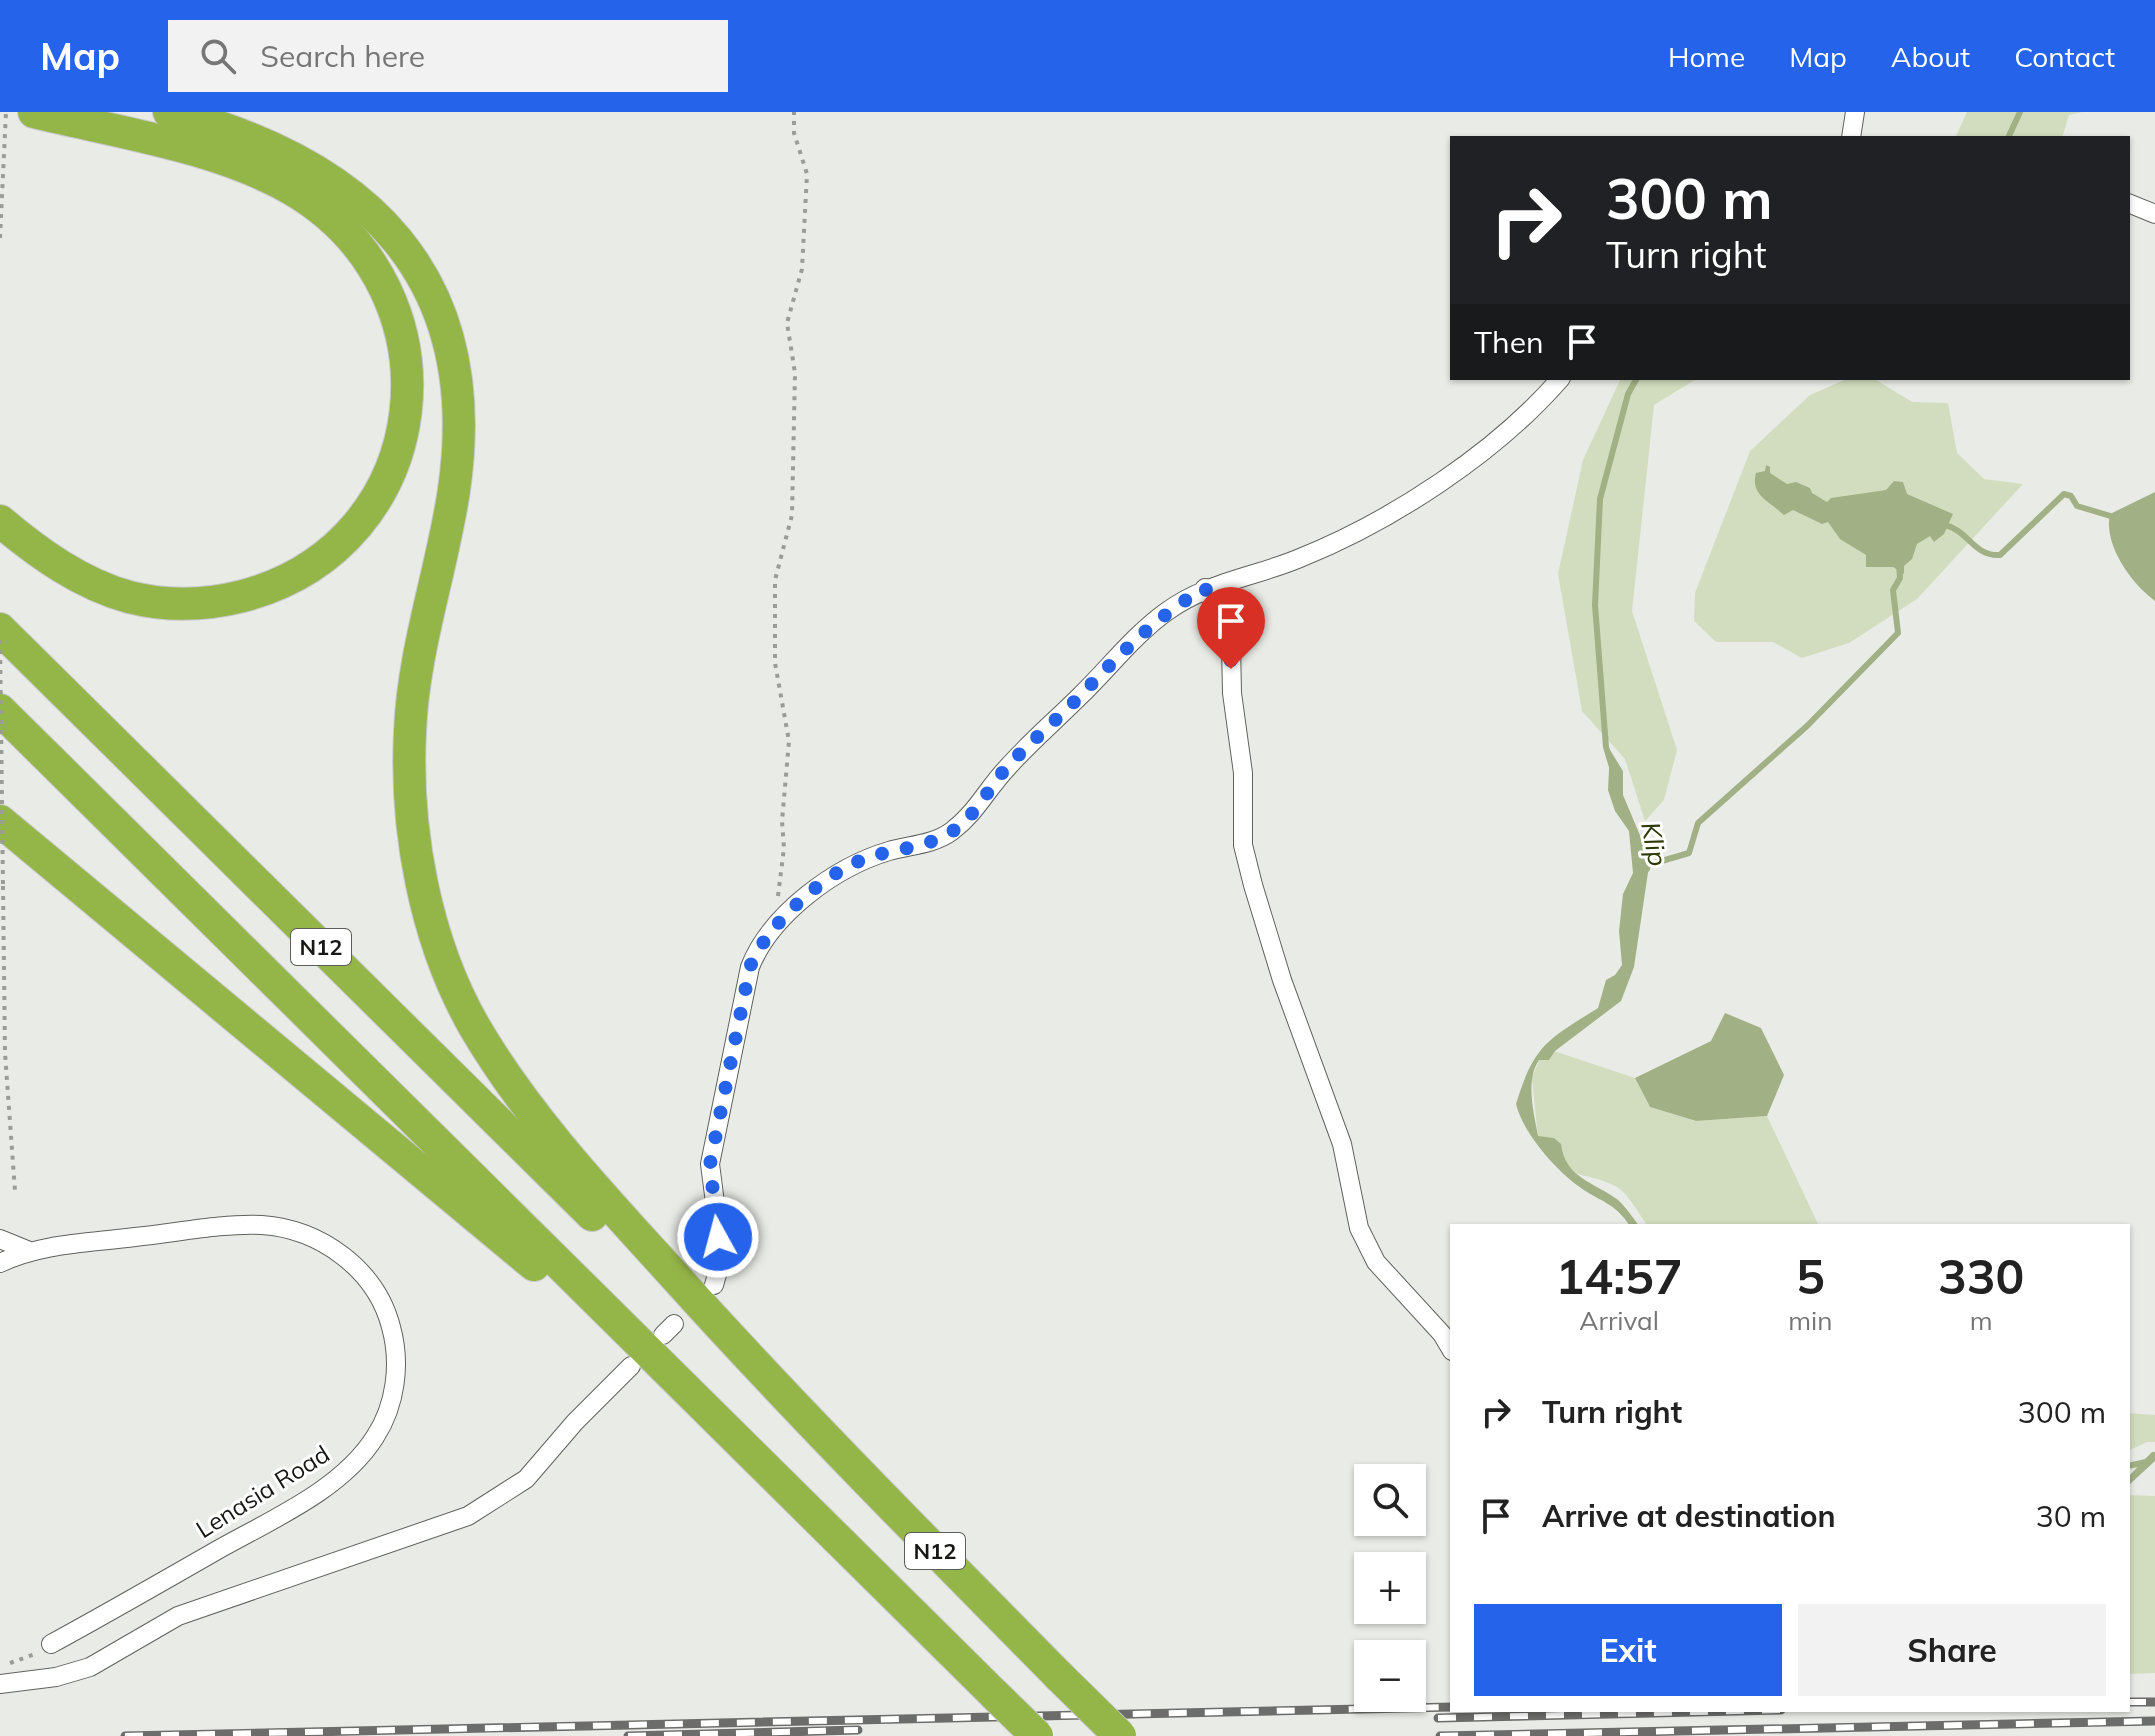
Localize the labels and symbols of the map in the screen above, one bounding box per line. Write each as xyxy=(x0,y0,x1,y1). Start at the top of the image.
pin xyxy=(1197,587,1265,669)
water label: Klip xyxy=(1634,819,1675,869)
road number: N12 xyxy=(291,929,351,965)
position arrow xyxy=(676,1195,760,1279)
street label: Lenasia Road xyxy=(190,1438,335,1544)
road number: N12 xyxy=(905,1533,965,1569)

